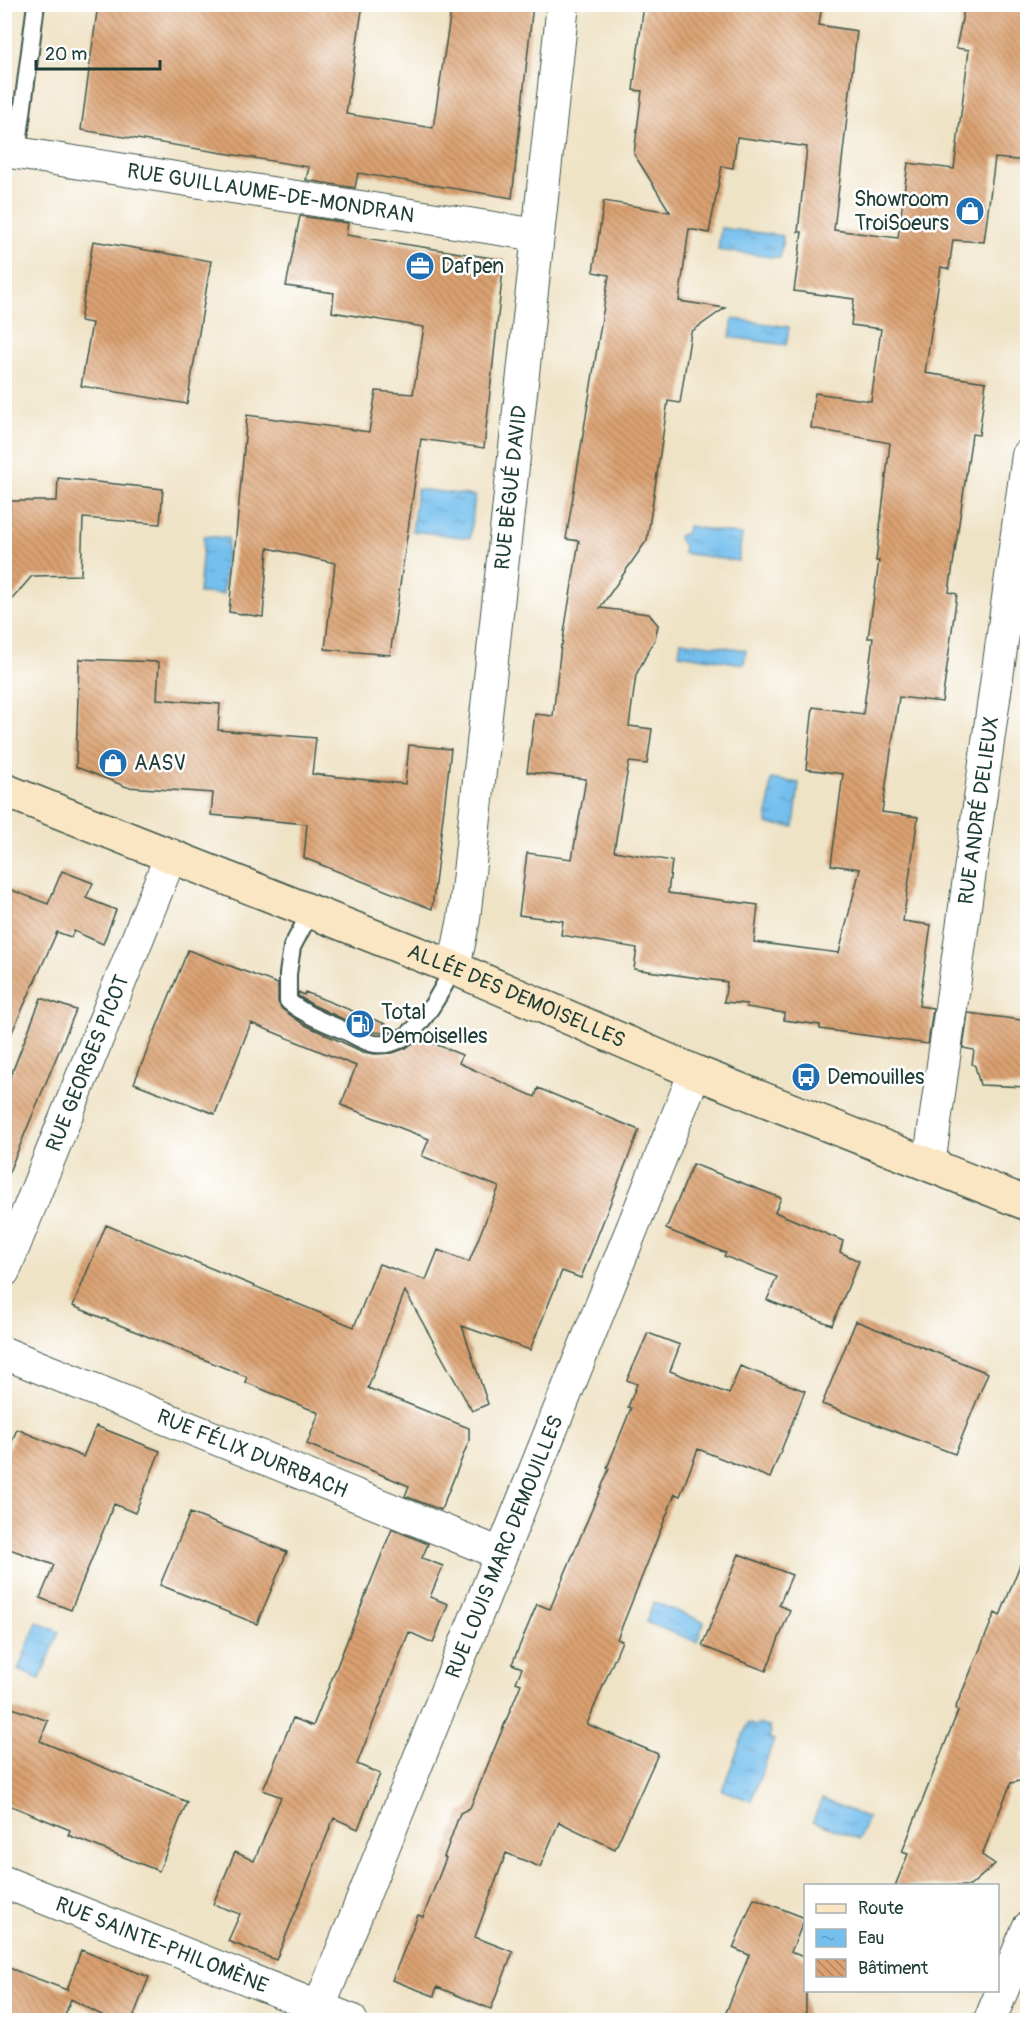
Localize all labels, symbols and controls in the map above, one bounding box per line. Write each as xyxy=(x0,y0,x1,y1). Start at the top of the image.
scale bar xyxy=(36,33,160,71)
text: 20 m xyxy=(45,43,87,66)
street label: RUE GUILLAUME-DE-MONDRAN xyxy=(125,158,416,229)
place label: Showroom TroiSoeurs xyxy=(854,186,950,237)
shop icon: Showroom TroiSoeurs xyxy=(954,195,986,227)
office icon: Dafpen xyxy=(404,250,436,282)
place label: Dafpen xyxy=(441,253,504,280)
street label: RUE BÈGUÉ DAVID xyxy=(489,404,533,571)
street label: RUE ANDRÉ DELIEUX xyxy=(952,715,1005,906)
shop icon: AASV xyxy=(97,747,129,779)
place label: AASV xyxy=(134,750,186,777)
street label: ALLÉE DES DEMOISELLES xyxy=(403,938,629,1054)
street label: RUE GEORGES PICOT xyxy=(40,971,136,1156)
place label: Total Demoiselles xyxy=(381,999,488,1050)
fuel station icon: Total Demoiselles xyxy=(344,1008,376,1040)
bus stop icon: Demouilles xyxy=(790,1061,822,1093)
place label: Demouilles xyxy=(827,1064,925,1091)
street label: RUE FÉLIX DURRBACH xyxy=(153,1403,352,1505)
street label: RUE LOUIS MARC DEMOUILLES xyxy=(440,1411,570,1682)
legend xyxy=(804,1884,999,1992)
street label: RUE SAINTE-PHILOMÈNE xyxy=(51,1891,272,2000)
text: Route xyxy=(858,1897,903,1920)
text: Eau xyxy=(858,1927,884,1950)
text: Bâtiment xyxy=(858,1957,929,1980)

